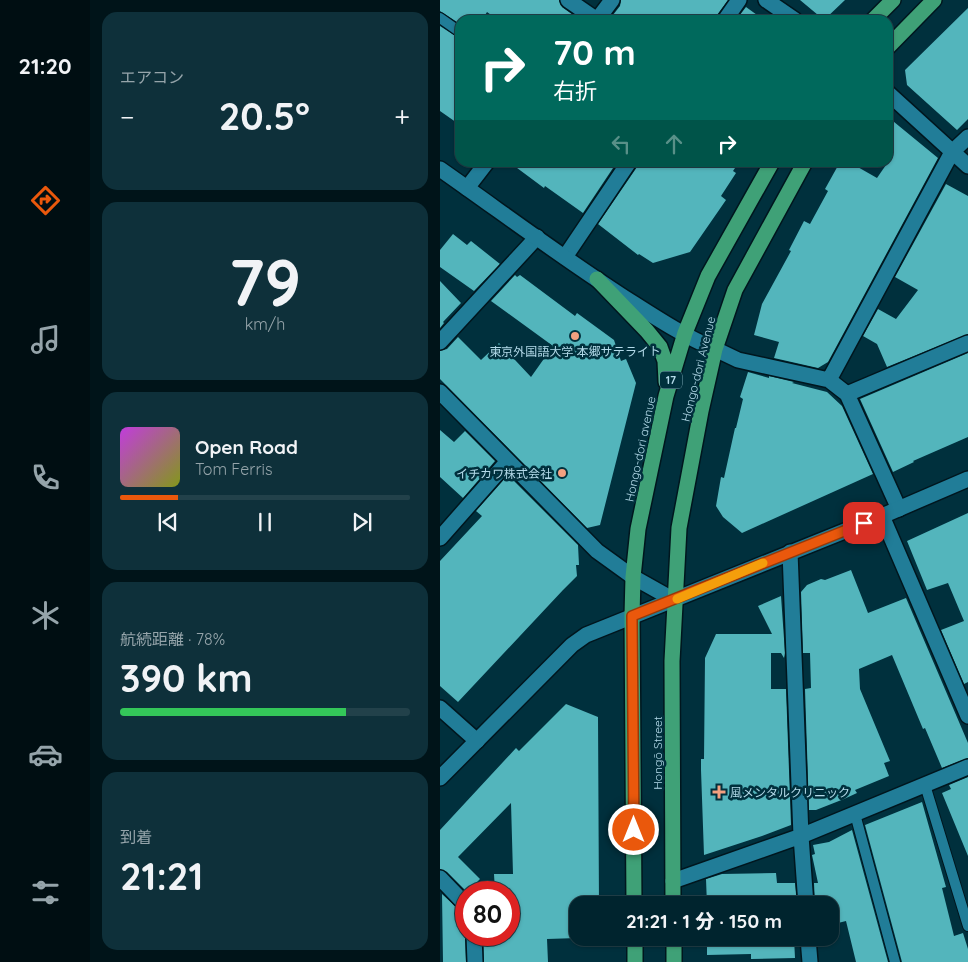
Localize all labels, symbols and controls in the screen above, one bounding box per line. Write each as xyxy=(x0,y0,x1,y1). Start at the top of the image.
text: 70 m xyxy=(553,30,636,74)
icon: right xyxy=(470,35,535,100)
text: 21:20 xyxy=(18,52,72,80)
text: エアコン xyxy=(120,67,184,87)
text: 右折 xyxy=(553,77,597,105)
text: 20.5° xyxy=(219,92,310,140)
text: − xyxy=(120,99,135,134)
text: + xyxy=(394,99,410,134)
icon: left xyxy=(607,130,635,158)
icon: ahead xyxy=(660,130,688,158)
icon: right xyxy=(713,130,741,158)
icon: directions xyxy=(28,183,63,218)
text: 79 xyxy=(229,241,301,322)
text: km/h xyxy=(245,314,285,334)
street label: Hongo-dori Avenue xyxy=(678,315,718,423)
icon: music xyxy=(28,322,63,357)
marker: 東京外国語大学 本郷サテライト xyxy=(569,330,581,342)
place label: 東京外国語大学 本郷サテライト xyxy=(489,344,661,359)
road number: 17 xyxy=(660,372,682,388)
street label: Hongo-dori avenue xyxy=(621,395,659,503)
text: Open Road xyxy=(195,435,298,459)
text: Tom Ferris xyxy=(195,459,272,479)
icon: phone xyxy=(28,460,63,495)
place label: イチカワ株式会社 xyxy=(456,466,552,481)
marker: イチカワ株式会社 xyxy=(556,467,568,479)
pin xyxy=(843,502,885,544)
icon: previous xyxy=(154,508,182,536)
icon: pause xyxy=(251,508,279,536)
icon: next xyxy=(348,508,376,536)
icon: arrive xyxy=(850,509,878,537)
icon: climate xyxy=(28,598,63,633)
text: 航続距離 · 78% xyxy=(120,629,225,649)
text: 390 km xyxy=(120,654,253,702)
street label: Hongō Street xyxy=(650,716,665,790)
icon: car xyxy=(28,737,63,772)
marker: 風メンタルクリニック xyxy=(712,785,726,799)
place label: 風メンタルクリニック xyxy=(730,785,850,800)
position arrow xyxy=(607,803,659,855)
text: 到着 xyxy=(120,827,152,847)
text: 21:21 xyxy=(120,852,203,900)
icon: filters xyxy=(28,875,63,910)
speed limit sign: 80 xyxy=(455,881,520,946)
text: 21:21 · 1 分 · 150 m xyxy=(626,909,782,933)

